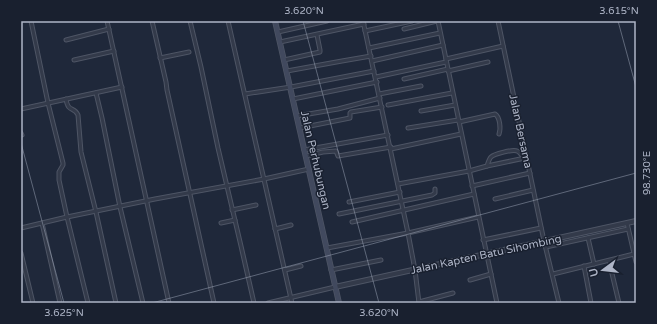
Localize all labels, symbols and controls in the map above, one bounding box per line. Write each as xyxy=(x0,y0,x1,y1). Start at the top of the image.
text: 3.620°N xyxy=(284,5,324,17)
text: 3.615°N xyxy=(599,5,639,17)
street label: Jalan Bersama xyxy=(506,93,535,169)
street label: Jalan Perhubungan xyxy=(298,109,333,211)
text: 98.730°E xyxy=(641,151,653,195)
street label: Jalan Kapten Batu Sihombing xyxy=(410,232,563,277)
north arrow xyxy=(583,250,623,290)
text: U xyxy=(586,267,601,278)
text: 3.625°N xyxy=(44,307,84,319)
text: 3.620°N xyxy=(359,307,399,319)

